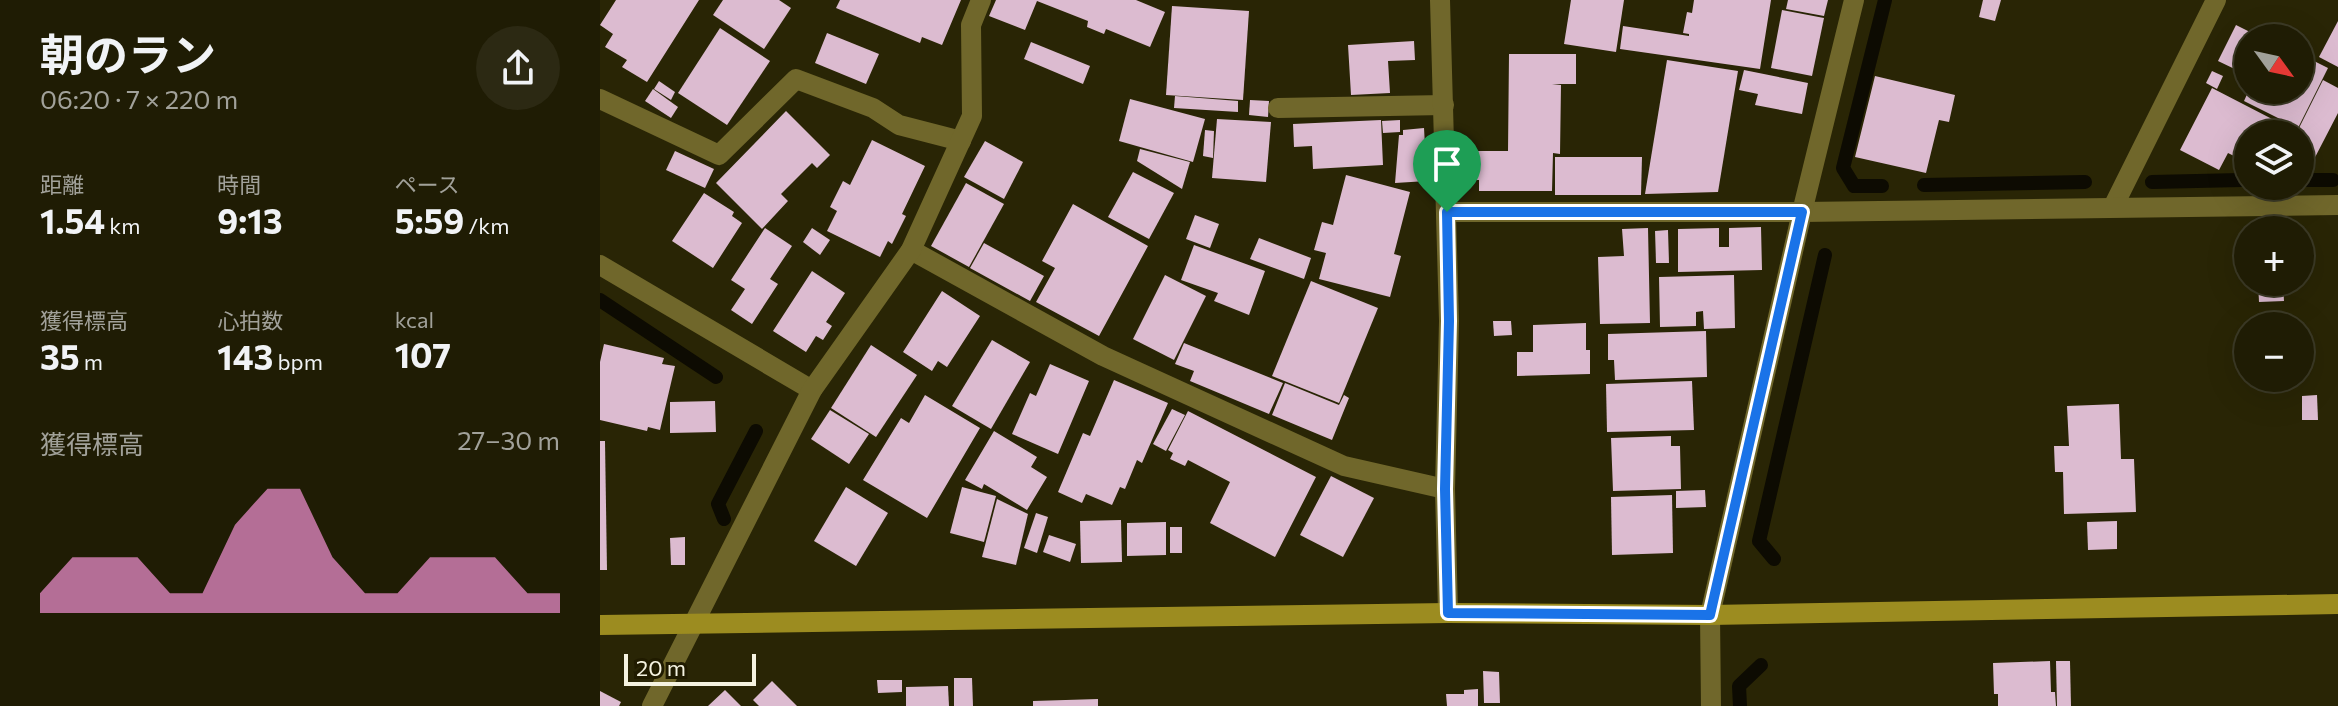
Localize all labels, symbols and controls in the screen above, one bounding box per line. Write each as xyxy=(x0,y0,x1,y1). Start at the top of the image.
north arrow xyxy=(2234,24,2314,104)
map controls xyxy=(2234,24,2314,392)
text: 朝のラン xyxy=(40,26,216,80)
button: share xyxy=(476,26,560,110)
text: 06:20 · 7 × 220 m xyxy=(40,83,238,114)
button: layers xyxy=(2234,120,2314,200)
pin xyxy=(1413,130,1481,212)
icon: arrive xyxy=(1425,142,1469,186)
text: 距離 xyxy=(40,171,84,198)
text: 時間 xyxy=(217,171,261,198)
text: ペース xyxy=(395,171,460,198)
text: 1.54 xyxy=(40,199,105,241)
text: 9:13 xyxy=(217,199,283,241)
text: 5:59 xyxy=(395,199,464,241)
text: km xyxy=(105,212,140,239)
text: /km xyxy=(464,212,509,239)
button: + xyxy=(2234,216,2314,296)
text: kcal xyxy=(395,306,434,333)
text: 獲得標高 xyxy=(40,307,128,334)
text: 心拍数 xyxy=(217,307,283,334)
button: − xyxy=(2234,312,2314,392)
text: 107 xyxy=(395,333,451,375)
text: 35 xyxy=(40,335,80,377)
text: 143 xyxy=(217,335,273,377)
text: m xyxy=(80,348,103,375)
text: bpm xyxy=(273,348,323,375)
text: 27–30 m xyxy=(457,424,560,455)
text: 獲得標高 xyxy=(40,428,144,459)
scale bar xyxy=(624,650,756,686)
text: 20 m xyxy=(636,654,686,681)

